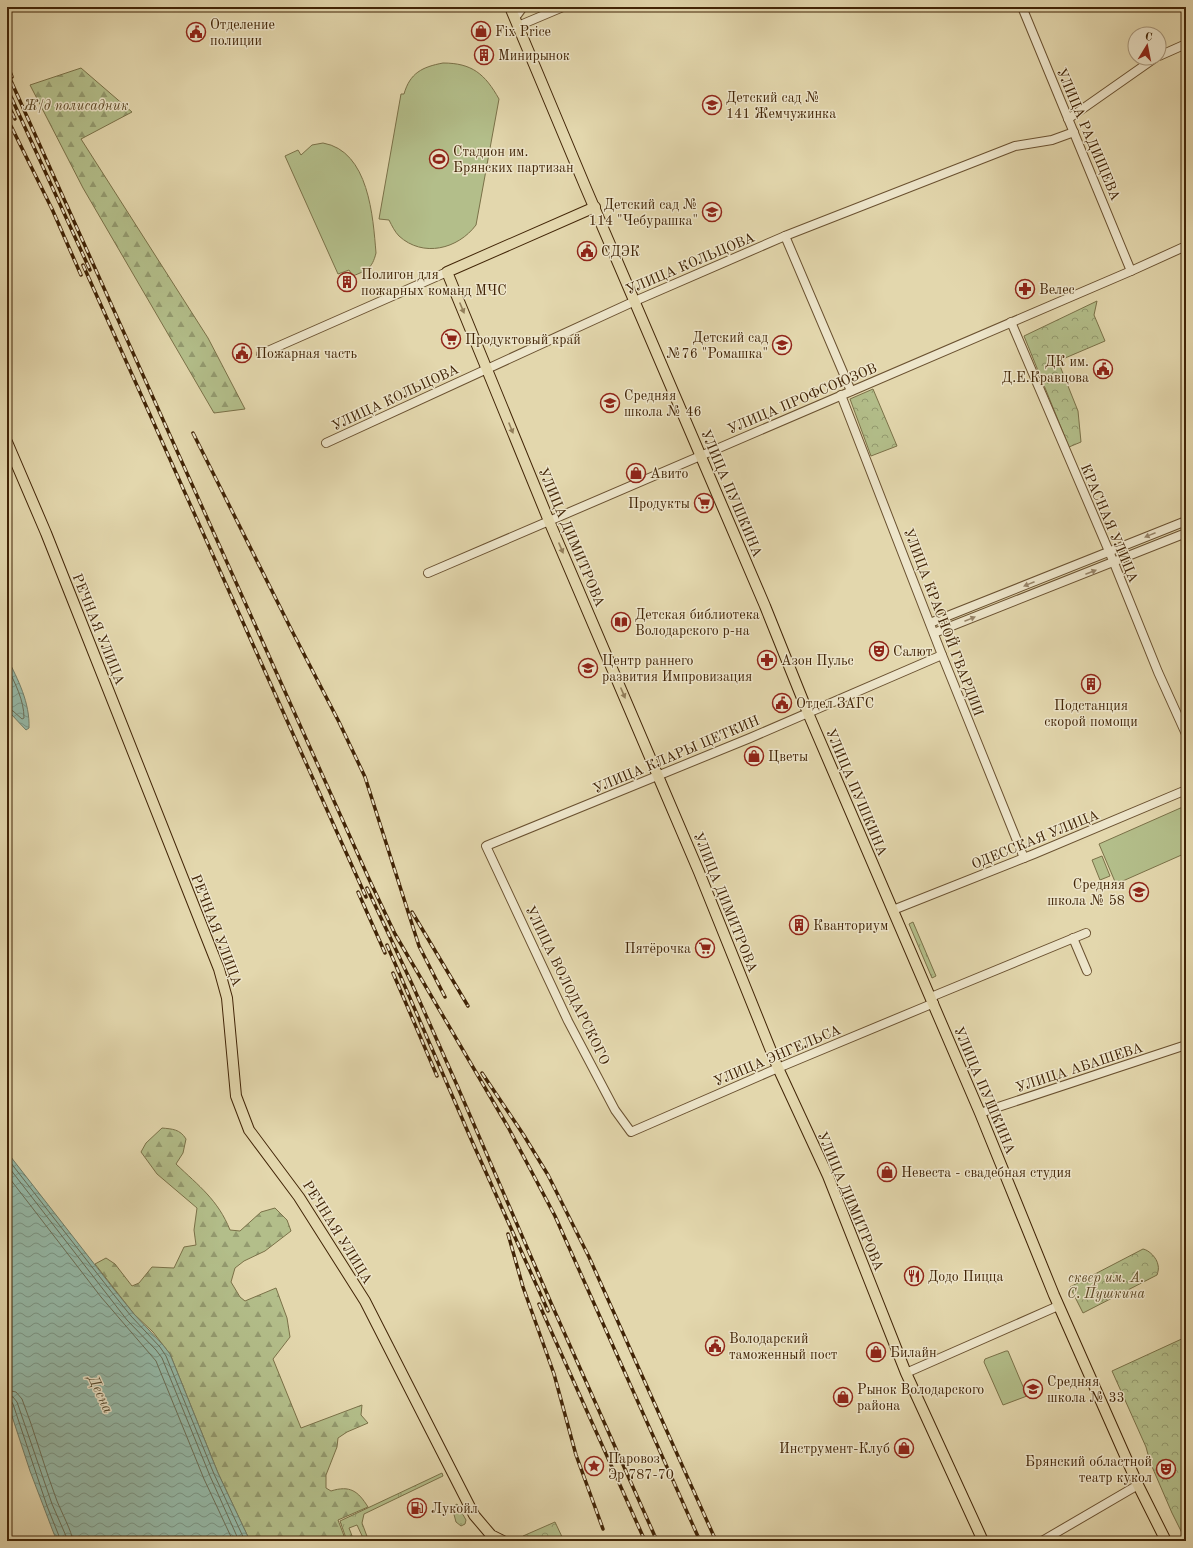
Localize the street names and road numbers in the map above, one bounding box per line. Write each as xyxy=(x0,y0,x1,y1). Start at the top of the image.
street label: УЛИЦА РАДИЩЕВА xyxy=(1054,66,1122,203)
street label: УЛИЦА КОЛЬЦОВА xyxy=(624,230,757,297)
street label: УЛИЦА ПРОФСОЮЗОВ xyxy=(726,361,879,437)
street label: УЛИЦА КОЛЬЦОВА xyxy=(330,362,461,433)
street label: УЛИЦА ПУШКИНА xyxy=(698,428,764,559)
street label: КРАСНАЯ УЛИЦА xyxy=(1078,462,1141,585)
street label: УЛИЦА ДИМИТРОВА xyxy=(535,466,607,609)
street label: УЛИЦА КРАСНОЙ ГВАРДИИ xyxy=(901,525,989,718)
street label: РЕЧНАЯ УЛИЦА xyxy=(69,572,127,687)
street label: УЛИЦА КЛАРЫ ЦЕТКИН xyxy=(591,713,762,796)
street label: УЛИЦА ПУШКИНА xyxy=(823,727,889,858)
street label: ОДЕССКАЯ УЛИЦА xyxy=(970,808,1101,872)
street label: УЛИЦА ДИМИТРОВА xyxy=(691,830,760,975)
street label: РЕЧНАЯ УЛИЦА xyxy=(188,872,244,989)
street label: УЛИЦА ВОЛОДАРСКОГО xyxy=(522,904,612,1067)
street label: УЛИЦА ЭНГЕЛЬСА xyxy=(712,1023,843,1089)
street label: УЛИЦА ПУШКИНА xyxy=(951,1025,1017,1156)
street label: УЛИЦА АБАШЕВА xyxy=(1014,1041,1145,1095)
street label: УЛИЦА ДИМИТРОВА xyxy=(814,1130,886,1273)
street label: РЕЧНАЯ УЛИЦА xyxy=(300,1178,375,1287)

